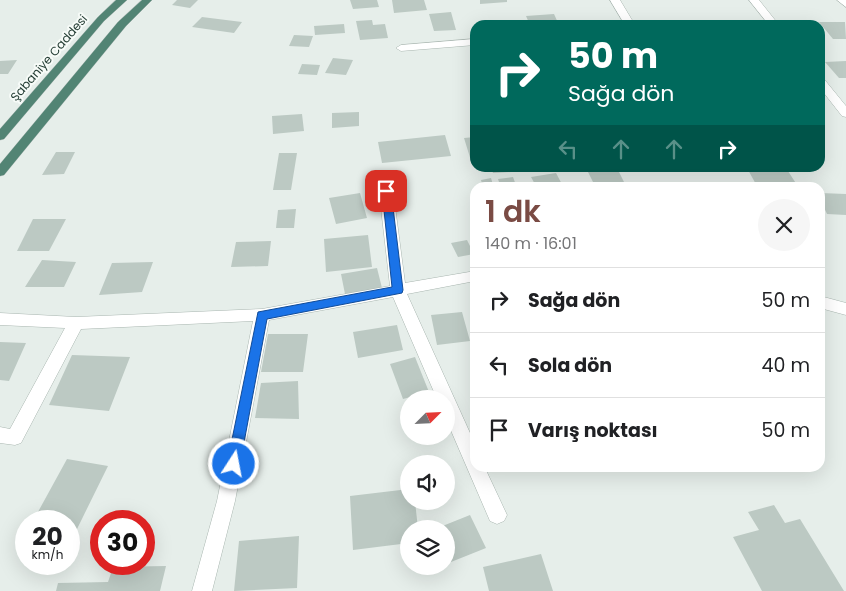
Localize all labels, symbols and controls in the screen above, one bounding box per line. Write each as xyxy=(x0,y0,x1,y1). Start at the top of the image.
street label: Şabaniye Caddesi xyxy=(6,11,91,105)
text: 50 m xyxy=(568,31,658,80)
icon: right xyxy=(485,40,550,105)
text: Sağa dön xyxy=(568,78,674,109)
icon: left xyxy=(554,135,582,163)
icon: ahead xyxy=(607,135,635,163)
icon: ahead xyxy=(660,135,688,163)
icon: right xyxy=(713,135,741,163)
pin xyxy=(365,170,407,212)
icon: arrive xyxy=(372,177,400,205)
text: 1 dk xyxy=(485,190,541,233)
button: close xyxy=(758,199,810,251)
text: 140 m · 16:01 xyxy=(485,232,577,255)
icon: right xyxy=(485,286,513,314)
text: Sağa dön xyxy=(528,287,620,314)
text: 50 m xyxy=(761,287,810,314)
icon: left xyxy=(485,351,513,379)
text: Sola dön xyxy=(528,352,612,379)
text: 40 m xyxy=(761,352,810,379)
north arrow xyxy=(400,390,455,445)
map controls xyxy=(400,390,455,575)
icon: arrive xyxy=(485,416,513,444)
text: Varış noktası xyxy=(528,417,658,444)
text: 50 m xyxy=(761,417,810,444)
position arrow xyxy=(207,437,259,489)
button: sound xyxy=(400,455,455,510)
speed limit sign: 30 xyxy=(90,510,155,575)
text: 20 xyxy=(32,519,63,554)
button: layers xyxy=(400,520,455,575)
text: km/h xyxy=(32,546,63,563)

